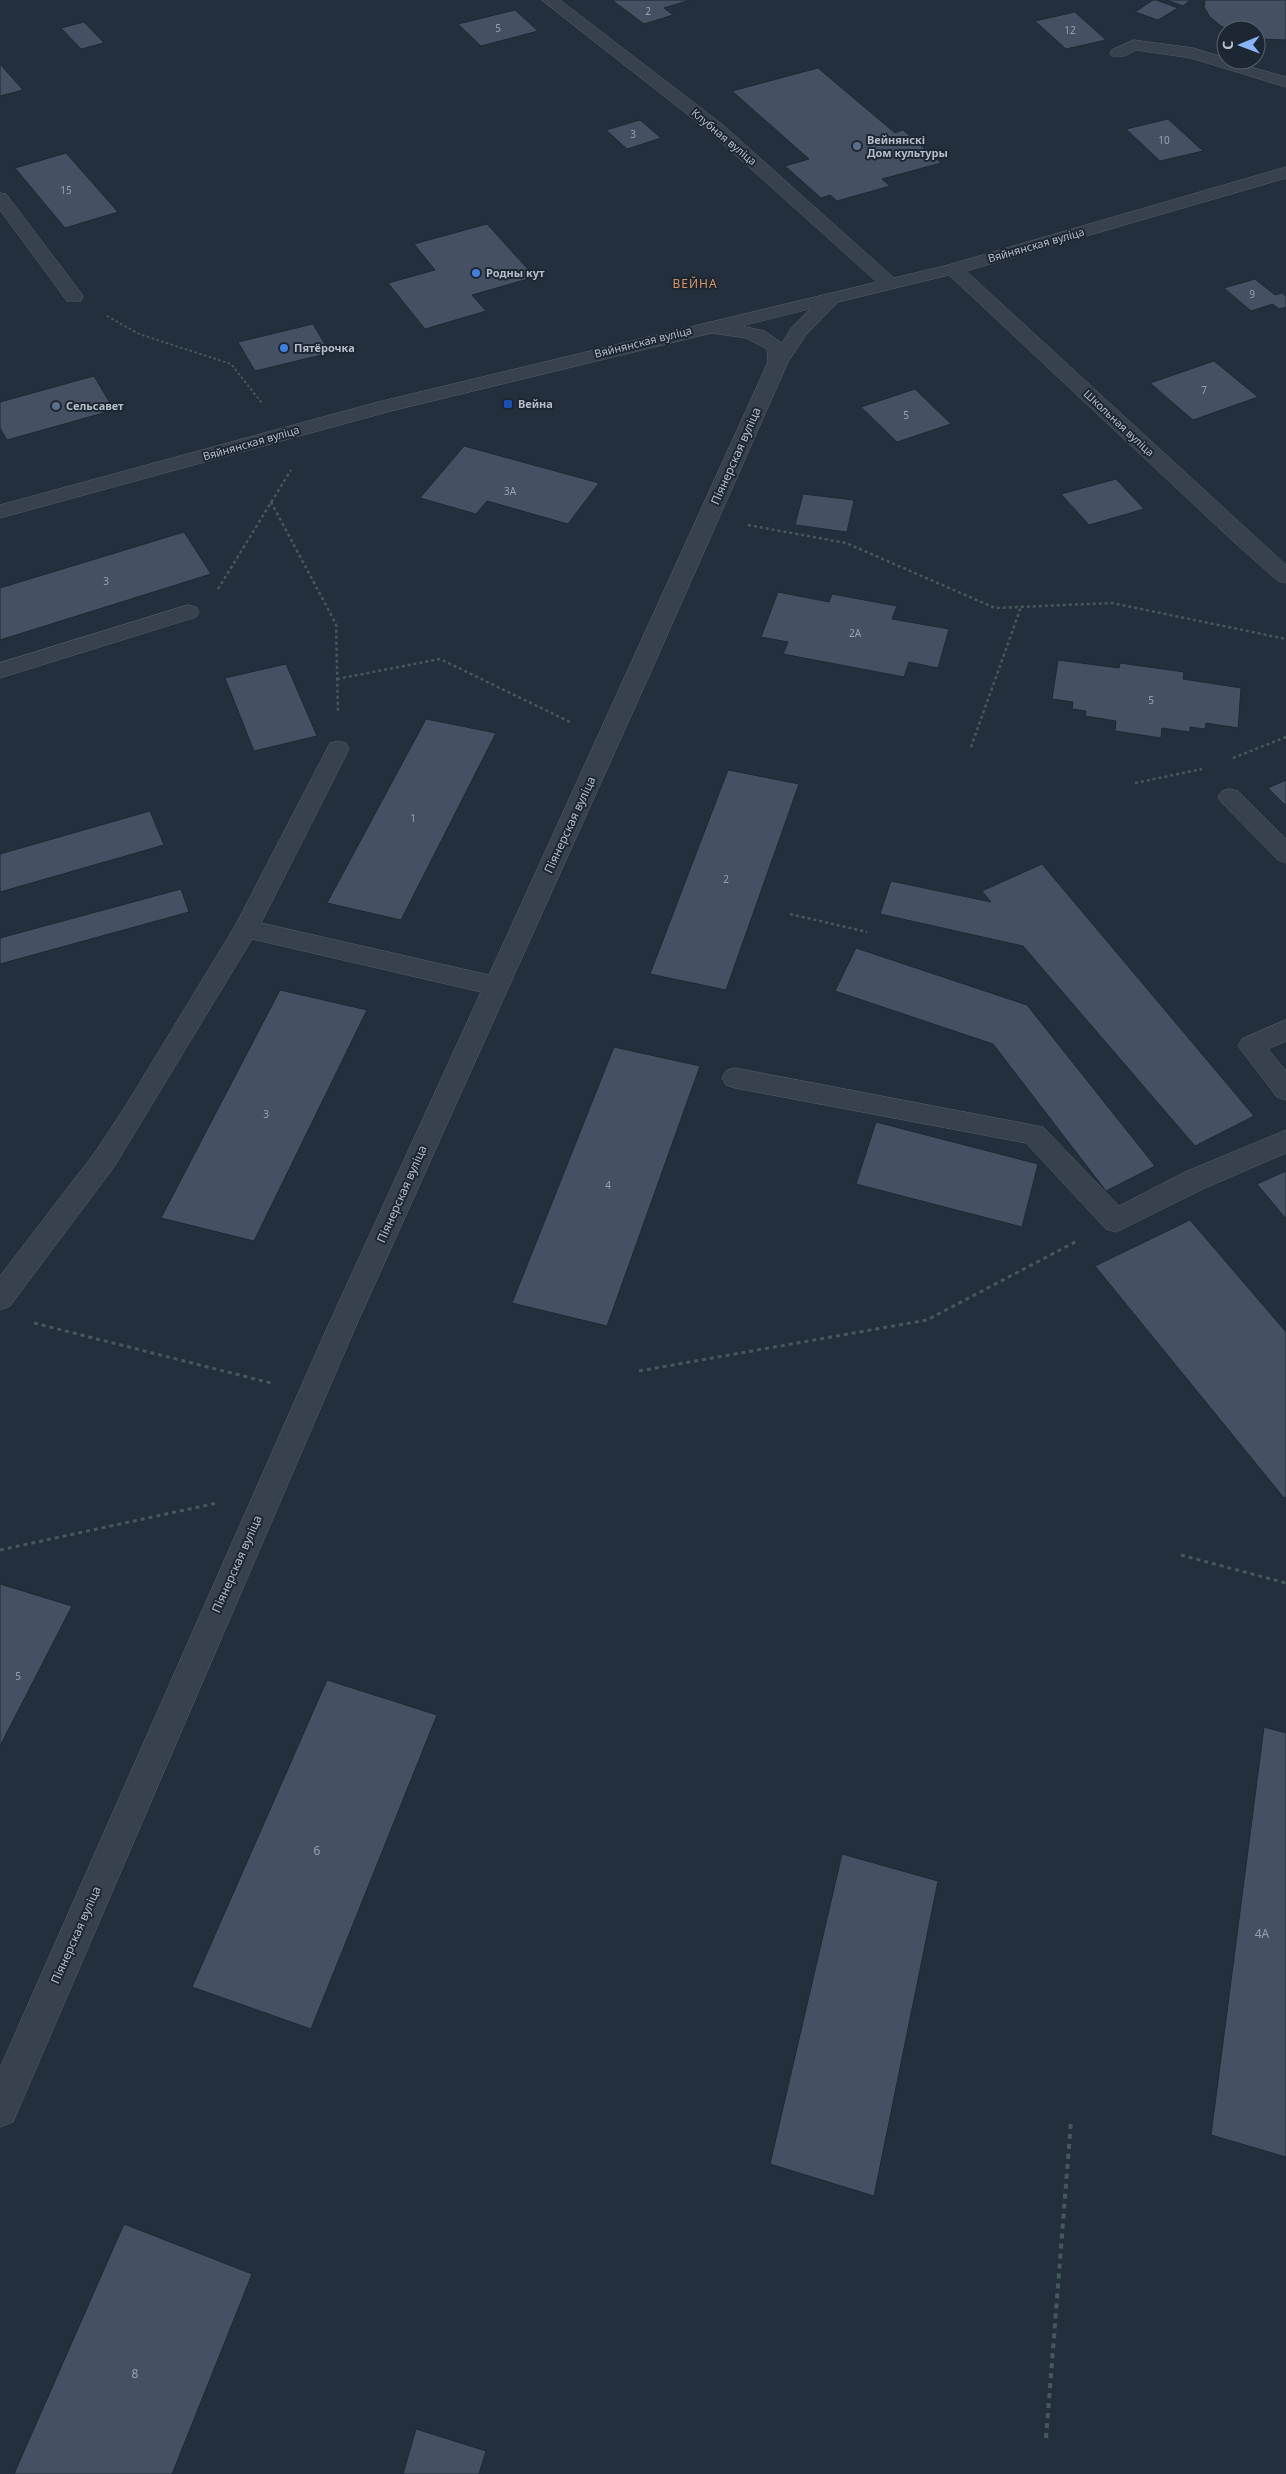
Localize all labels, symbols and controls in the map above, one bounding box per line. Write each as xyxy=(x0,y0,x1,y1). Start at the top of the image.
house number: 2 xyxy=(645,4,651,18)
north arrow xyxy=(1216,20,1266,70)
house number: 5 xyxy=(495,21,501,35)
house number: 12 xyxy=(1064,23,1076,37)
text: С xyxy=(1218,41,1237,50)
street label: Клубная вуліца xyxy=(689,105,760,168)
house number: 3 xyxy=(630,127,636,141)
place label: Вейнянскі Дом культуры xyxy=(867,132,948,160)
house number: 10 xyxy=(1158,133,1170,147)
marker: Вейнянскі Дом культуры xyxy=(851,140,863,152)
house number: 15 xyxy=(60,183,72,197)
street label: Вяйнянская вуліца xyxy=(986,224,1086,265)
place label: Родны кут xyxy=(486,265,545,280)
marker: Родны кут xyxy=(470,267,482,279)
district label: ВЕЙНА xyxy=(672,275,718,292)
house number: 9 xyxy=(1249,287,1255,301)
street label: Вяйнянская вуліца xyxy=(593,322,693,361)
place label: Пятёрочка xyxy=(294,340,355,355)
marker: Пятёрочка xyxy=(278,342,290,354)
house number: 7 xyxy=(1201,383,1207,397)
street label: Школьная вуліца xyxy=(1081,386,1158,459)
place label: Вейна xyxy=(518,396,553,411)
place label: Сельсавет xyxy=(66,398,124,413)
marker: Вейна xyxy=(502,398,514,410)
marker: Сельсавет xyxy=(50,400,62,412)
street label: Піянерская вуліца xyxy=(706,404,765,507)
house number: 5 xyxy=(903,408,909,422)
street label: Вяйнянская вуліца xyxy=(201,422,301,463)
house number: 3А xyxy=(504,484,517,498)
house number: 3 xyxy=(103,574,109,588)
house number: 2А xyxy=(849,626,862,640)
house number: 5 xyxy=(1148,693,1154,707)
street label: Піянерская вуліца xyxy=(540,774,599,876)
house number: 1 xyxy=(410,811,416,825)
house number: 2 xyxy=(723,872,729,886)
house number: 3 xyxy=(263,1107,269,1121)
street label: Піянерская вуліца xyxy=(372,1142,431,1245)
house number: 4 xyxy=(605,1178,611,1192)
street label: Піянерская вуліца xyxy=(207,1512,266,1615)
house number: 5 xyxy=(15,1669,21,1683)
house number: 6 xyxy=(314,1842,321,1859)
street label: Піянерская вуліца xyxy=(46,1883,105,1986)
house number: 4А xyxy=(1255,1925,1270,1942)
house number: 8 xyxy=(132,2365,139,2382)

